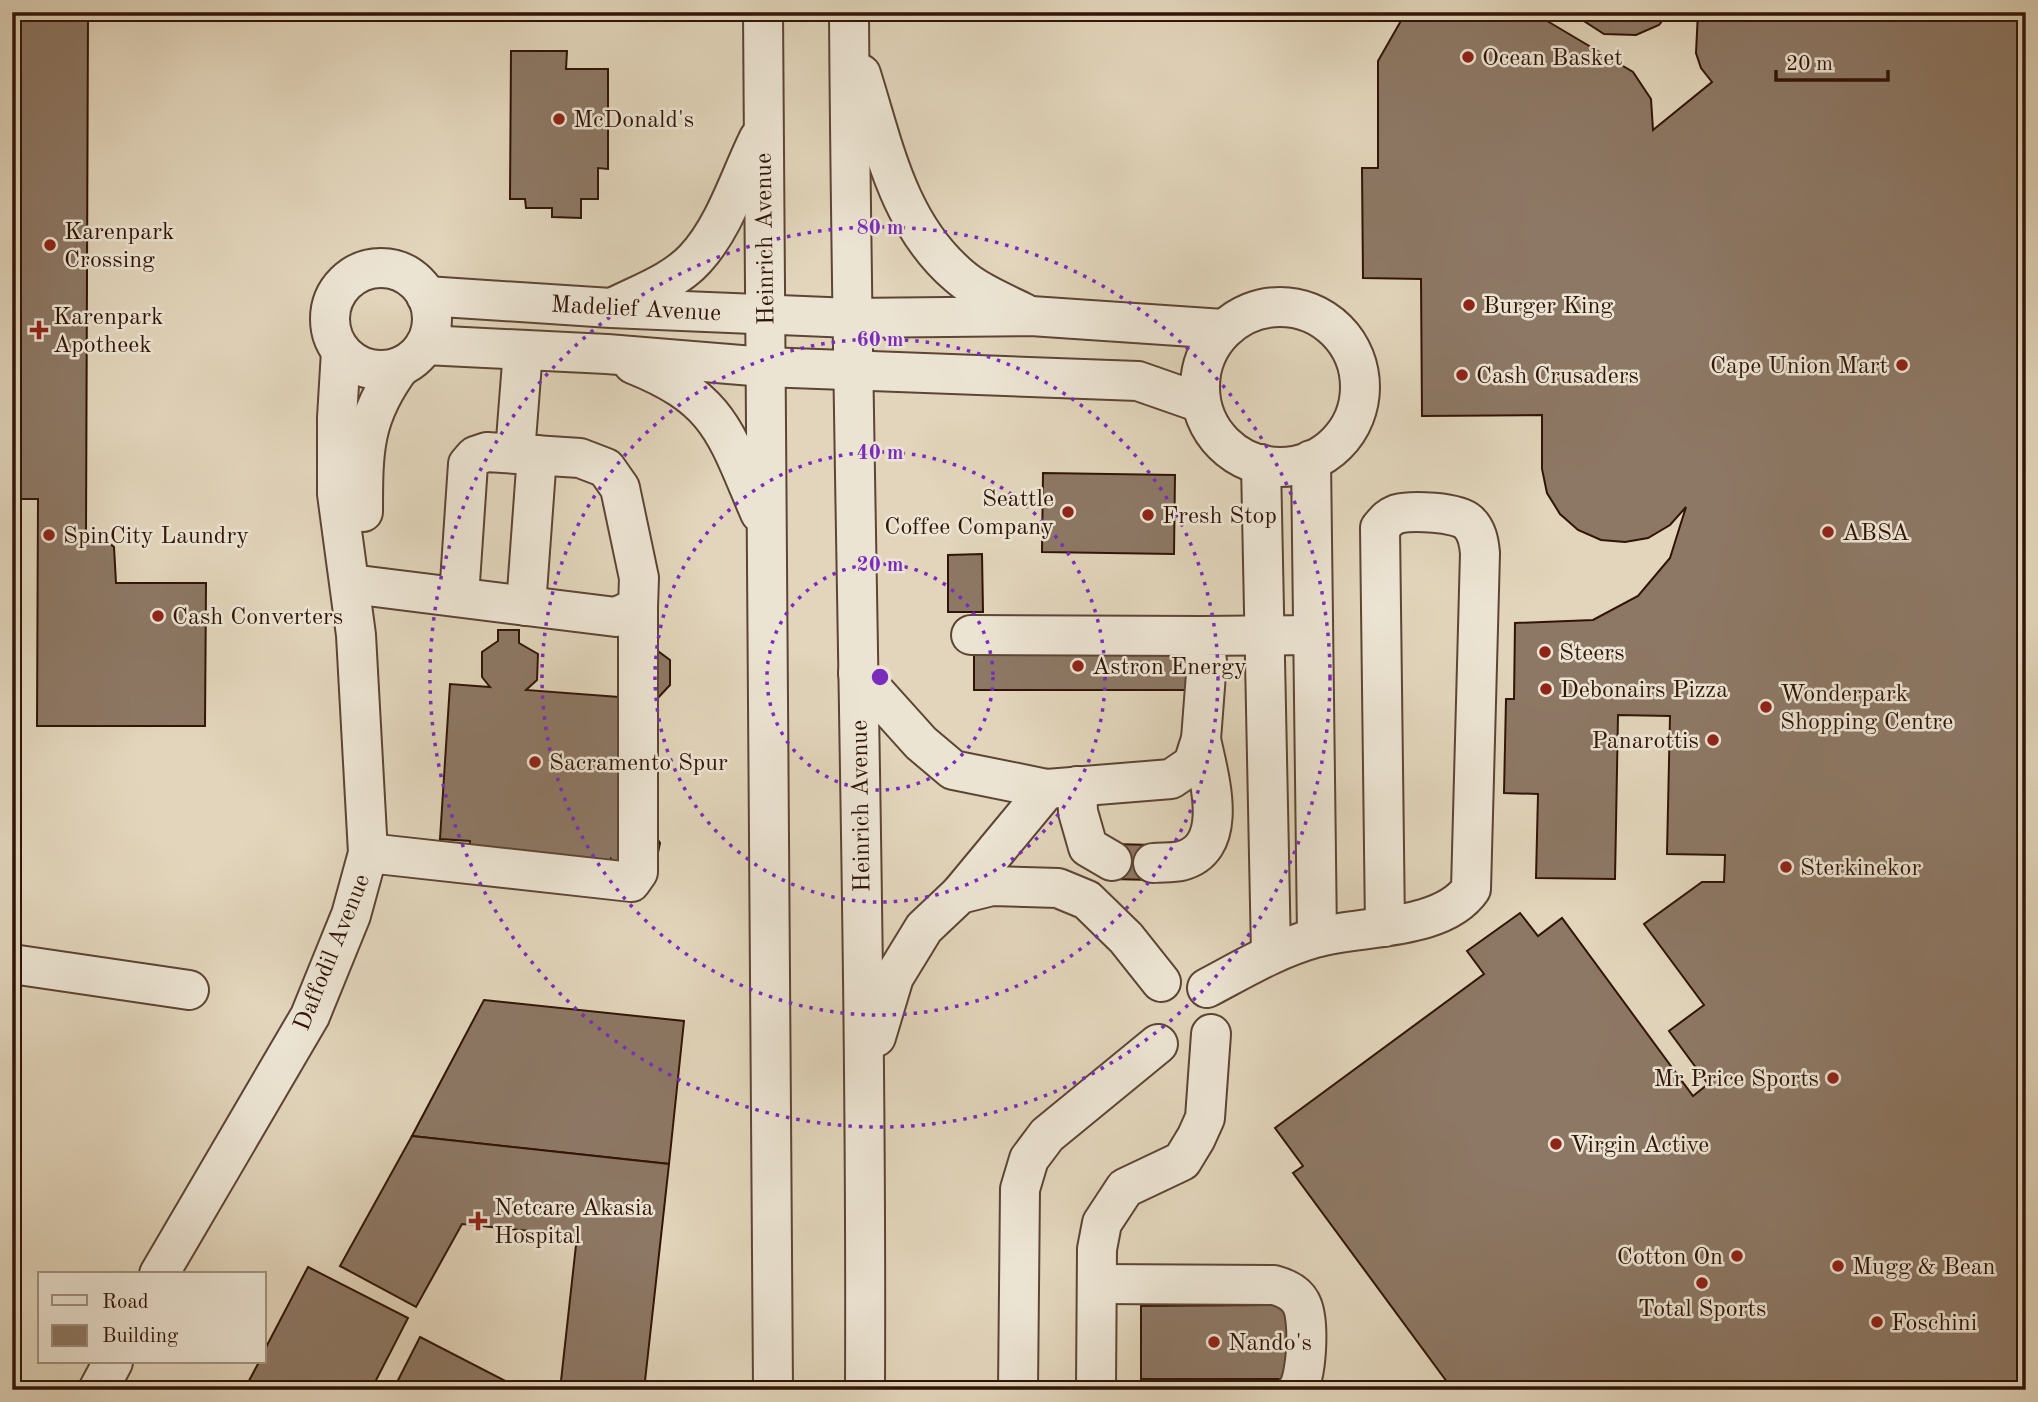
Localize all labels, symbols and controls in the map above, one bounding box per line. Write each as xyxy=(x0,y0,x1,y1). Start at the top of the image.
scale bar xyxy=(1776,38,1888,82)
place label: Ocean Basket xyxy=(1482,47,1623,71)
marker: Ocean Basket xyxy=(1460,49,1476,65)
text: 20 m xyxy=(1786,54,1833,75)
place label: McDonald's xyxy=(573,109,694,133)
marker: McDonald's xyxy=(551,111,567,127)
street label: Heinrich Avenue xyxy=(752,153,780,325)
text: 80 m xyxy=(856,218,904,239)
place label: Karenpark Crossing xyxy=(64,221,174,273)
marker: Karenpark Crossing xyxy=(42,237,58,253)
street label: Madelief Avenue xyxy=(550,294,722,326)
place label: Burger King xyxy=(1483,295,1613,319)
marker: Burger King xyxy=(1461,297,1477,313)
place label: Karenpark Apotheek xyxy=(53,306,163,358)
marker: Karenpark Apotheek xyxy=(31,322,47,338)
text: 60 m xyxy=(856,330,904,351)
place label: Cape Union Mart xyxy=(1710,355,1888,379)
marker: Cape Union Mart xyxy=(1894,357,1910,373)
place label: Cash Crusaders xyxy=(1476,365,1639,389)
marker: Cash Crusaders xyxy=(1454,367,1470,383)
text: 40 m xyxy=(856,443,904,464)
place label: Seattle Coffee Company xyxy=(884,488,1054,540)
marker: Seattle Coffee Company xyxy=(1060,504,1076,520)
place label: Fresh Stop xyxy=(1162,505,1277,529)
marker: Fresh Stop xyxy=(1140,507,1156,523)
place label: ABSA xyxy=(1842,522,1910,546)
marker: ABSA xyxy=(1820,524,1836,540)
place label: SpinCity Laundry xyxy=(63,525,249,549)
marker: SpinCity Laundry xyxy=(41,527,57,543)
text: 20 m xyxy=(856,555,904,576)
place label: Cash Converters xyxy=(172,606,343,630)
marker: Cash Converters xyxy=(150,608,166,624)
place label: Steers xyxy=(1559,642,1625,666)
marker: Steers xyxy=(1537,644,1553,660)
place label: Astron Energy xyxy=(1092,656,1247,680)
marker: Astron Energy xyxy=(1070,658,1086,674)
centre of rings xyxy=(868,665,892,689)
place label: Debonairs Pizza xyxy=(1560,679,1728,703)
marker: Debonairs Pizza xyxy=(1538,681,1554,697)
place label: Wonderpark Shopping Centre xyxy=(1780,683,1953,735)
marker: Wonderpark Shopping Centre xyxy=(1758,699,1774,715)
street label: Heinrich Avenue xyxy=(848,720,876,892)
place label: Panarottis xyxy=(1592,730,1699,754)
marker: Panarottis xyxy=(1705,732,1721,748)
place label: Sacramento Spur xyxy=(549,752,728,776)
marker: Sacramento Spur xyxy=(527,754,543,770)
place label: Sterkinekor xyxy=(1800,857,1922,881)
marker: Sterkinekor xyxy=(1778,859,1794,875)
street label: Daffodil Avenue xyxy=(290,871,375,1035)
place label: Mr Price Sports xyxy=(1654,1068,1819,1092)
marker: Mr Price Sports xyxy=(1825,1070,1841,1086)
place label: Virgin Active xyxy=(1570,1134,1709,1158)
marker: Virgin Active xyxy=(1548,1136,1564,1152)
place label: Netcare Akasia Hospital xyxy=(494,1197,653,1249)
marker: Netcare Akasia Hospital xyxy=(468,1211,488,1231)
place label: Cotton On xyxy=(1617,1246,1723,1270)
marker: Cotton On xyxy=(1729,1248,1745,1264)
place label: Mugg & Bean xyxy=(1852,1256,1996,1280)
marker: Mugg & Bean xyxy=(1830,1258,1846,1274)
legend xyxy=(38,1272,266,1364)
marker: Total Sports xyxy=(1694,1275,1710,1291)
text: Road xyxy=(102,1292,149,1313)
place label: Total Sports xyxy=(1638,1298,1766,1322)
place label: Foschini xyxy=(1891,1312,1977,1336)
marker: Foschini xyxy=(1869,1314,1885,1330)
text: Building xyxy=(102,1326,179,1347)
place label: Nando's xyxy=(1228,1332,1312,1356)
marker: Nando's xyxy=(1206,1334,1222,1350)

